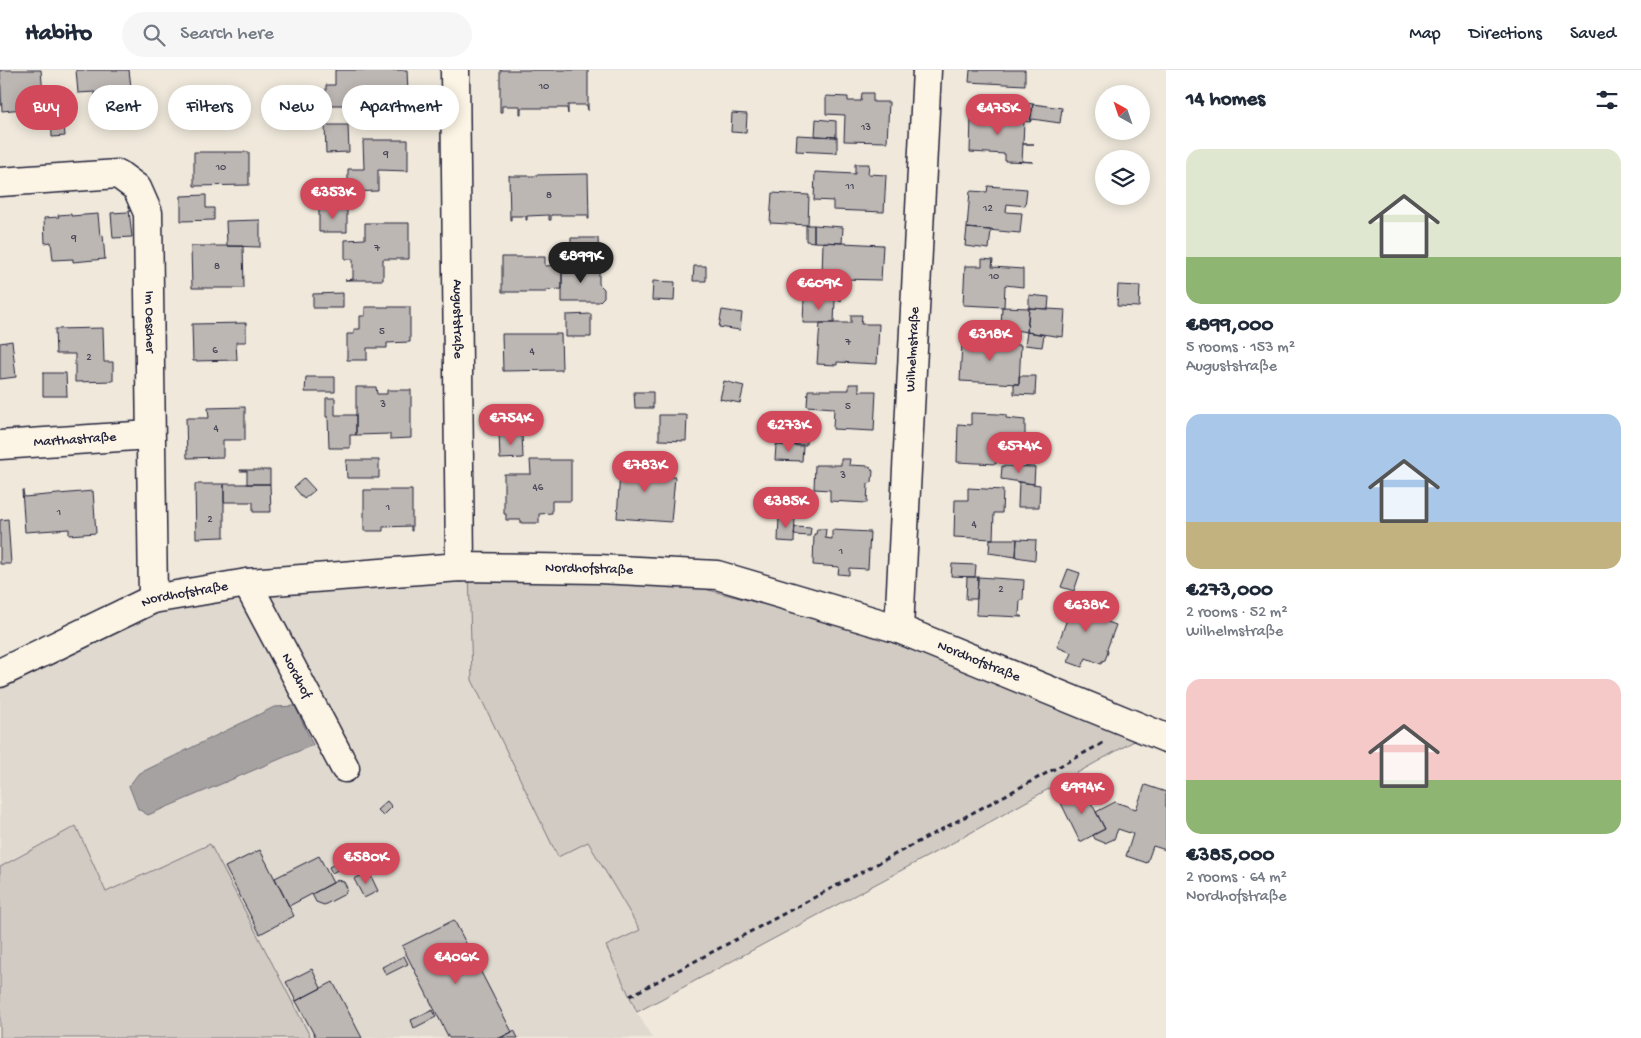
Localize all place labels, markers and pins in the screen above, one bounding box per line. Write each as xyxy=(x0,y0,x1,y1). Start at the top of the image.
pin: €475K xyxy=(963,93,1033,136)
pin: €353K xyxy=(298,178,368,220)
pin: €899K xyxy=(546,242,616,284)
pin: €609K xyxy=(784,268,854,311)
pin: €318K xyxy=(955,320,1025,362)
pin: €754K xyxy=(476,404,546,446)
pin: €273K xyxy=(754,410,824,453)
pin: €574K xyxy=(984,432,1054,474)
pin: €783K xyxy=(610,450,680,493)
pin: €385K xyxy=(751,486,821,529)
pin: €638K xyxy=(1051,590,1121,633)
pin: €994K xyxy=(1047,772,1117,815)
pin: €580K xyxy=(331,842,401,885)
pin: €406K xyxy=(421,942,491,985)

